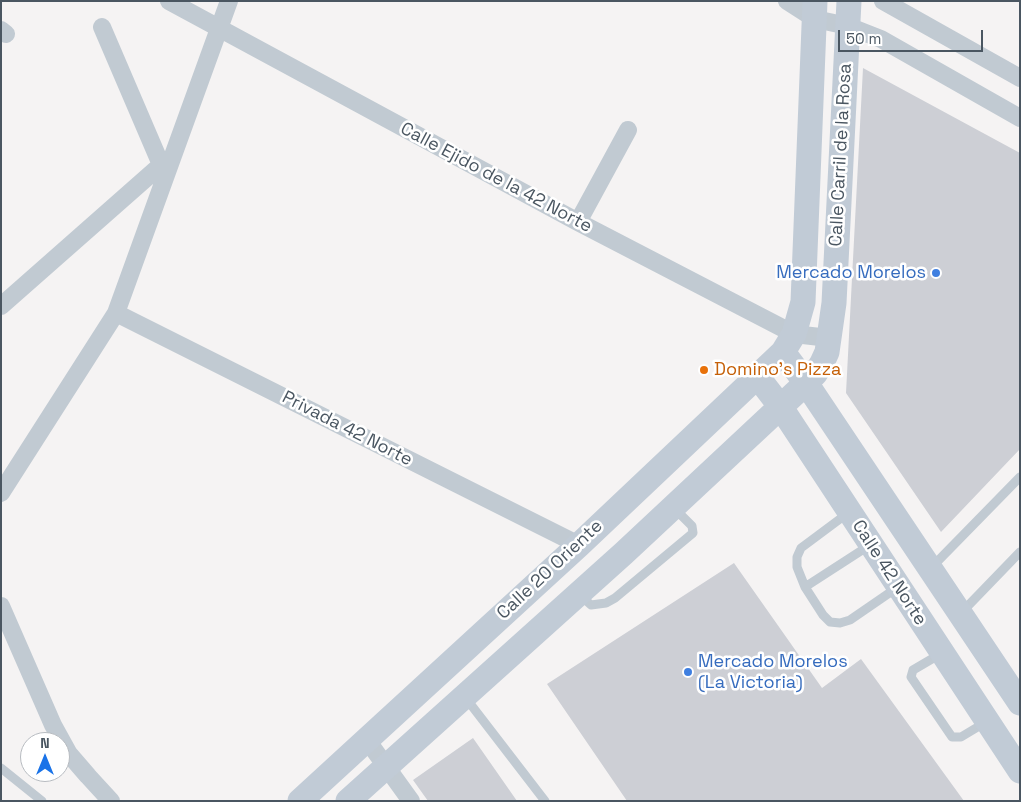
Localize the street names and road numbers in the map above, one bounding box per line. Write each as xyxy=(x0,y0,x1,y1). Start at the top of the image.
street label: Calle Carril de la Rosa xyxy=(825,63,857,247)
street label: Calle Ejido de la 42 Norte xyxy=(397,118,595,238)
street label: Privada 42 Norte xyxy=(278,387,416,471)
street label: Calle 20 Oriente xyxy=(493,516,607,624)
street label: Calle 42 Norte xyxy=(847,516,931,630)

